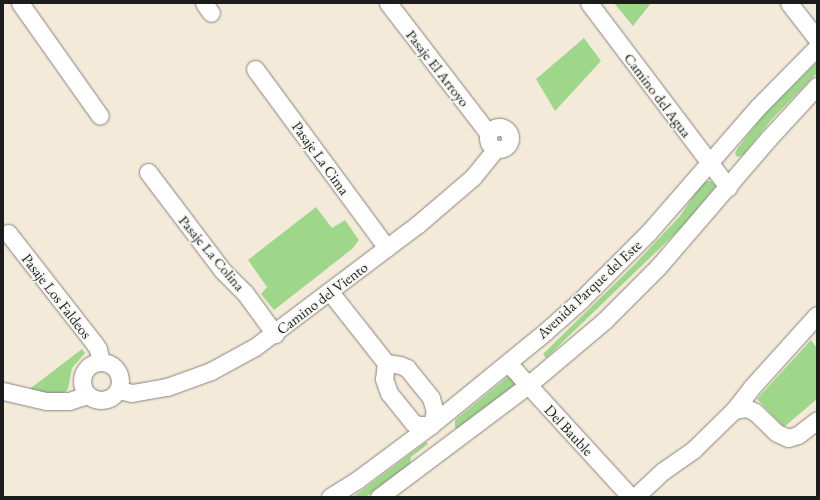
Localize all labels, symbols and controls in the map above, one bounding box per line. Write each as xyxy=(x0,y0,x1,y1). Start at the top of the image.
street label: Pasaje El Arroyo xyxy=(402,26,474,110)
street label: Camino del Agua xyxy=(620,49,696,141)
street label: Pasaje La Cima xyxy=(288,118,354,198)
street label: Pasaje La Colina xyxy=(175,212,249,294)
street label: Avenida Parque del Este xyxy=(533,236,645,342)
street label: Pasaje Los Faldeos xyxy=(18,250,96,342)
street label: Camino del Viento xyxy=(273,258,371,338)
street label: Del Bauble xyxy=(541,401,597,459)

